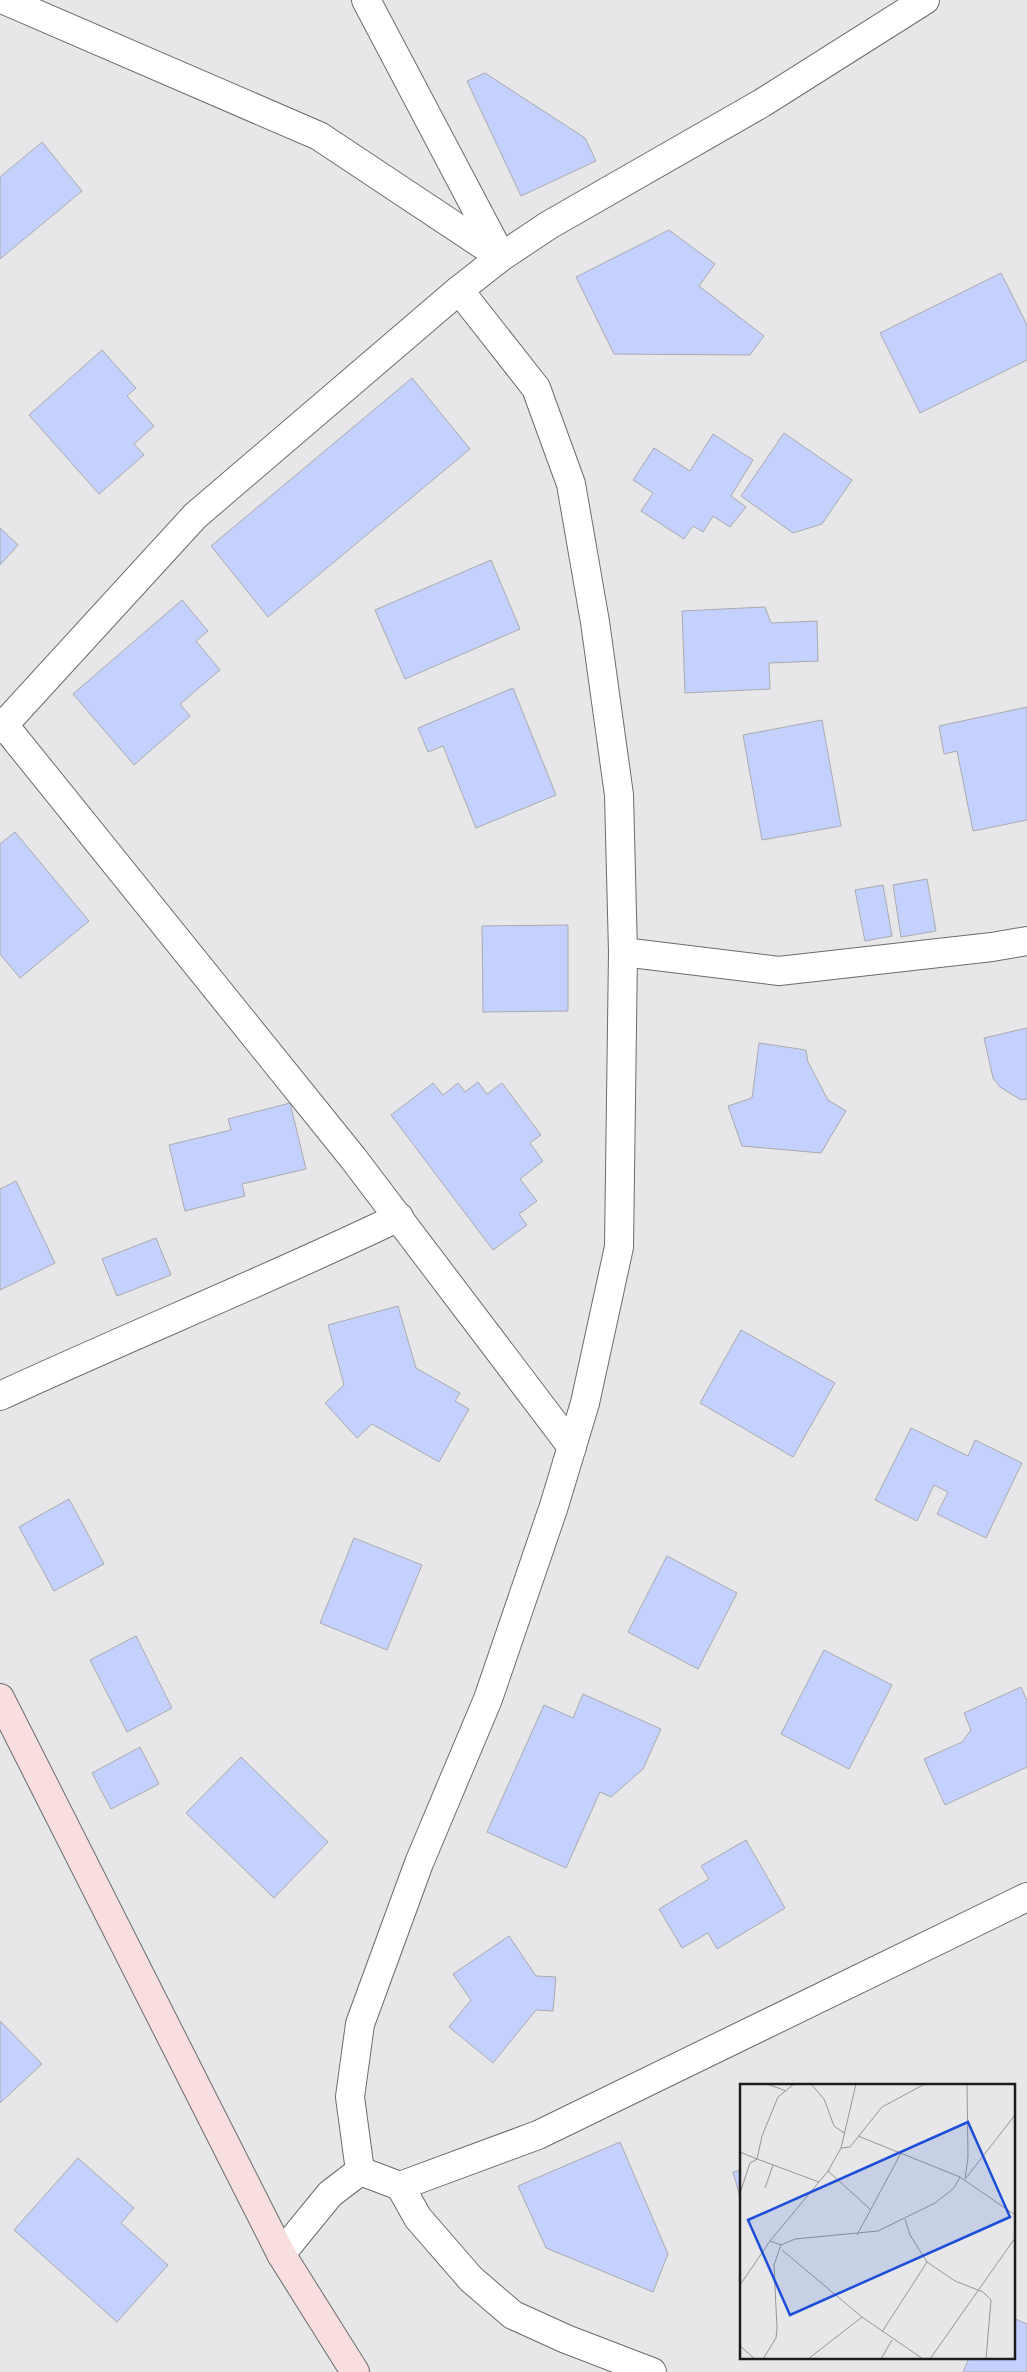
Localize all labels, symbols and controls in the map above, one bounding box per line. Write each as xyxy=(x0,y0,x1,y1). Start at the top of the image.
inset map xyxy=(740,2084,1014,2360)

